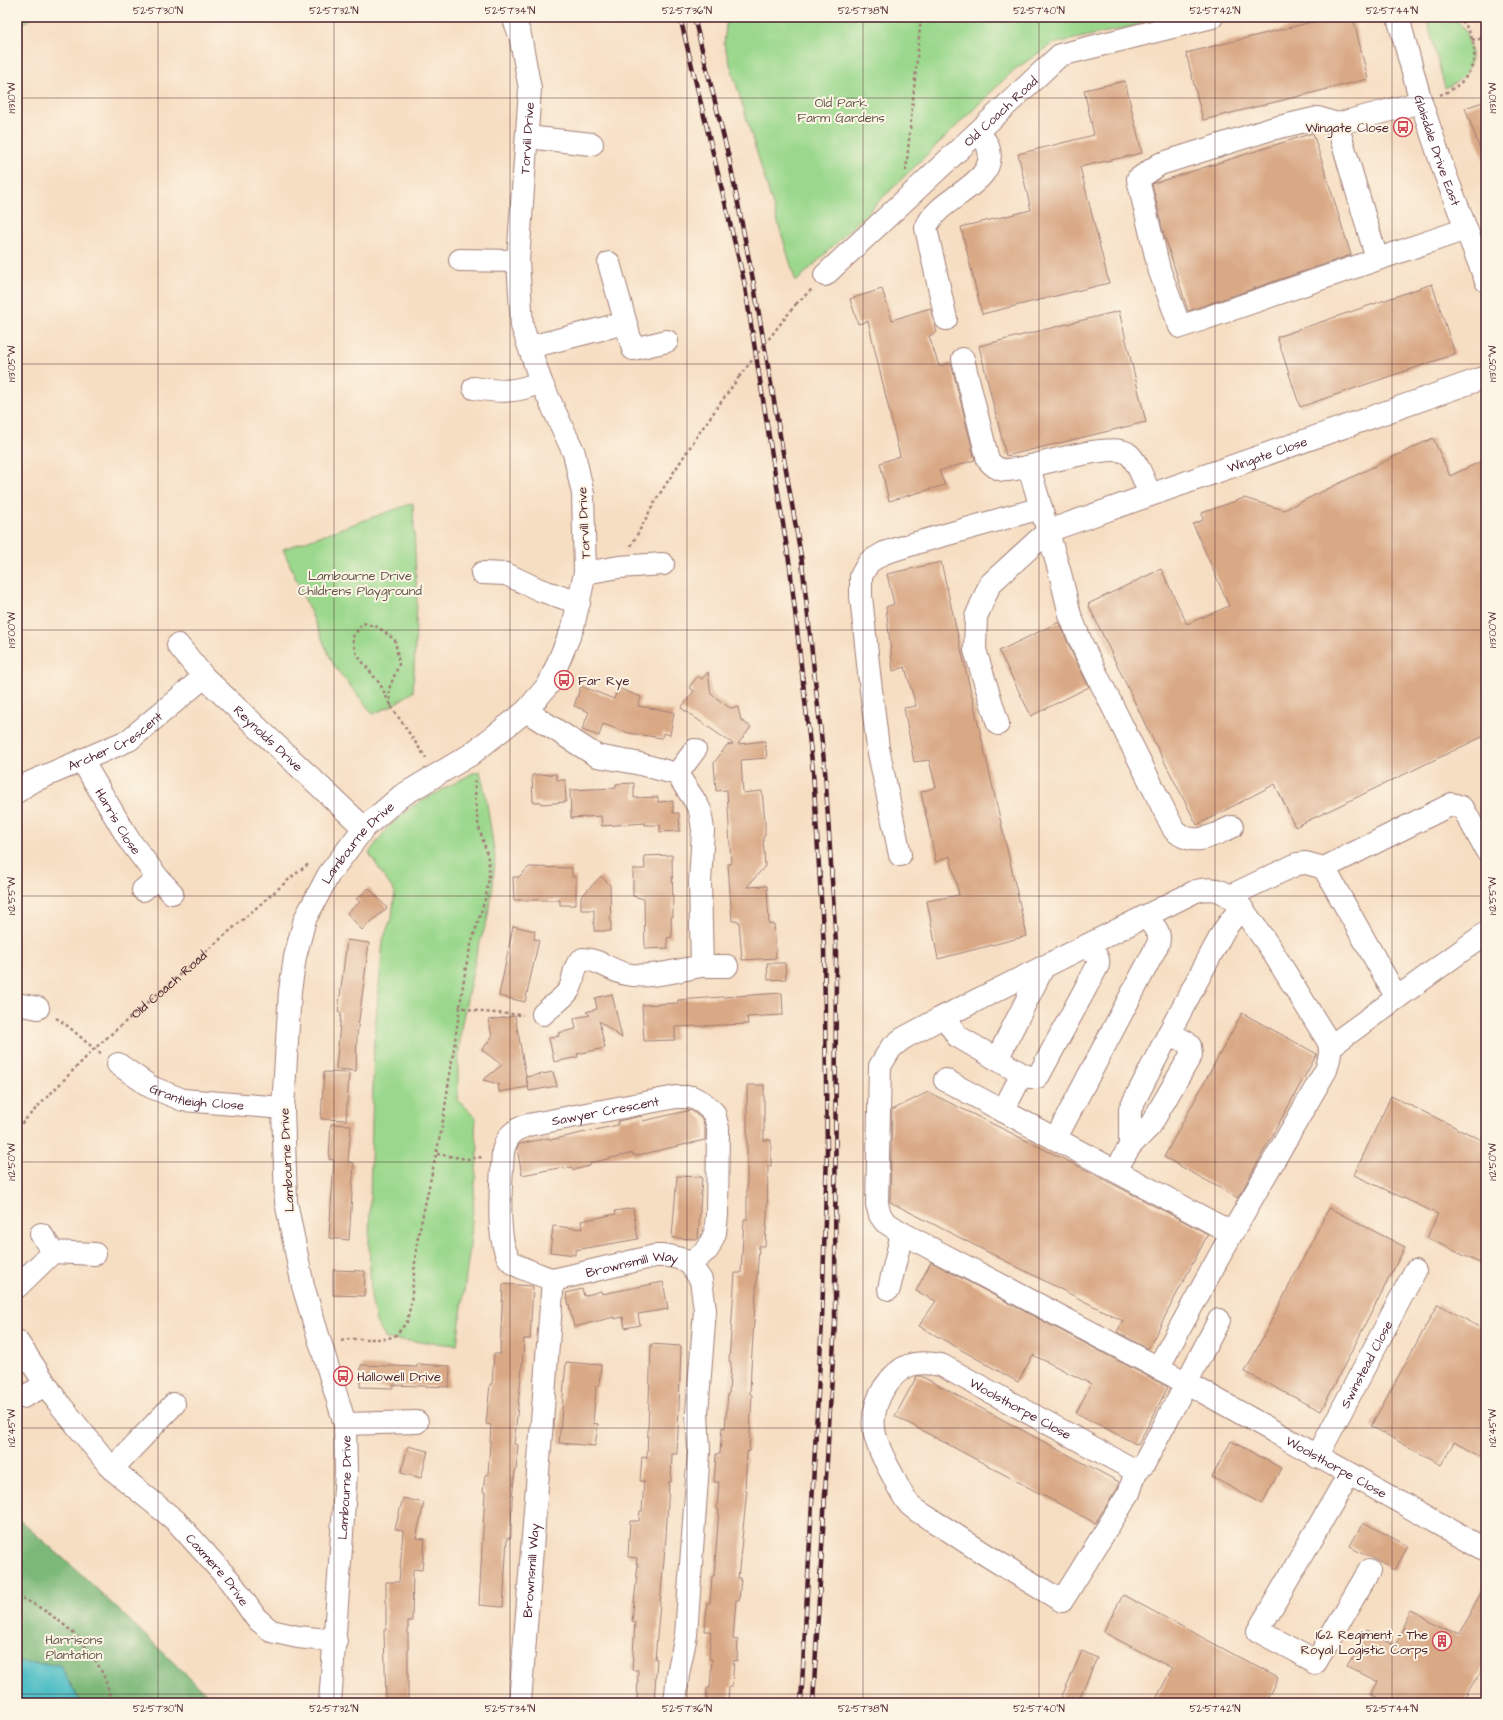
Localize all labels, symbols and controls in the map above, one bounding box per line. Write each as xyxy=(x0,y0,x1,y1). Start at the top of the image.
text: 52°57'30"N xyxy=(133,4,183,18)
text: 52°57'32"N xyxy=(309,4,359,18)
text: 52°57'34"N xyxy=(485,4,535,18)
text: 52°57'36"N xyxy=(662,4,712,18)
text: 52°57'38"N xyxy=(838,4,888,18)
text: 52°57'40"N xyxy=(1013,4,1065,18)
text: 52°57'42"N xyxy=(1189,4,1241,18)
text: 52°57'44"N xyxy=(1366,4,1418,18)
street label: Old Coach Road xyxy=(960,72,1042,151)
text: 1°13'10"W xyxy=(5,82,19,113)
text: 1°13'10"W xyxy=(1486,82,1500,113)
street label: Glaisdale Drive East xyxy=(1409,93,1465,209)
park label: Old Park Farm Gardens xyxy=(797,94,885,127)
street label: Torvill Drive xyxy=(516,102,539,175)
bus stop icon: Wingate Close xyxy=(1392,116,1414,138)
place label: Wingate Close xyxy=(1305,119,1389,138)
text: 1°13'05"W xyxy=(5,345,19,382)
text: 1°13'05"W xyxy=(1486,345,1500,382)
street label: Wingate Close xyxy=(1225,433,1310,477)
street label: Torvill Drive xyxy=(573,487,595,559)
park label: Lambourne Drive Childrens Playground xyxy=(298,567,422,601)
text: 1°13'00"W xyxy=(5,611,19,648)
text: 1°13'00"W xyxy=(1486,611,1500,648)
bus stop icon: Far Rye xyxy=(553,669,575,691)
place label: Far Rye xyxy=(578,672,629,691)
street label: Reynolds Drive xyxy=(229,702,306,776)
street label: Archer Crescent xyxy=(65,707,167,775)
street label: Harris Close xyxy=(90,785,145,859)
street label: Lambourne Drive xyxy=(317,798,398,887)
text: 1°12'55"W xyxy=(5,876,19,915)
text: 1°12'55"W xyxy=(1486,876,1500,915)
street label: Old Coach Road xyxy=(127,947,211,1023)
street label: Grantleigh Close xyxy=(147,1079,245,1115)
street label: Sawyer Crescent xyxy=(550,1092,661,1130)
street label: Lambourne Drive xyxy=(275,1107,299,1212)
text: 1°12'50"W xyxy=(5,1143,19,1181)
text: 1°12'50"W xyxy=(1486,1143,1500,1181)
street label: Brownsmill Way xyxy=(584,1248,680,1282)
street label: Swinstead Close xyxy=(1336,1318,1397,1412)
bus stop icon: Hallowell Drive xyxy=(332,1365,354,1387)
place label: Hallowell Drive xyxy=(357,1368,441,1386)
street label: Woolsthorpe Close xyxy=(966,1374,1074,1444)
text: 1°12'45"W xyxy=(5,1409,19,1447)
text: 1°12'45"W xyxy=(1486,1409,1500,1447)
street label: Woolsthorpe Close xyxy=(1282,1432,1390,1503)
street label: Lambourne Drive xyxy=(334,1435,356,1540)
street label: Brownsmill Way xyxy=(519,1523,545,1618)
street label: Caxmere Drive xyxy=(181,1530,253,1610)
place label: 162 Regiment - The Royal Logistic Corps xyxy=(1301,1626,1428,1660)
building icon: 162 Regiment - The Royal Logistic Corps xyxy=(1431,1630,1453,1652)
park label: Harrisons Plantation xyxy=(45,1631,103,1664)
text: 52°57'30"N xyxy=(133,1702,183,1716)
text: 52°57'32"N xyxy=(309,1702,359,1716)
text: 52°57'34"N xyxy=(485,1702,535,1716)
text: 52°57'36"N xyxy=(662,1702,712,1716)
text: 52°57'38"N xyxy=(838,1702,888,1716)
text: 52°57'40"N xyxy=(1013,1702,1065,1716)
text: 52°57'42"N xyxy=(1189,1702,1241,1716)
text: 52°57'44"N xyxy=(1366,1702,1418,1716)

